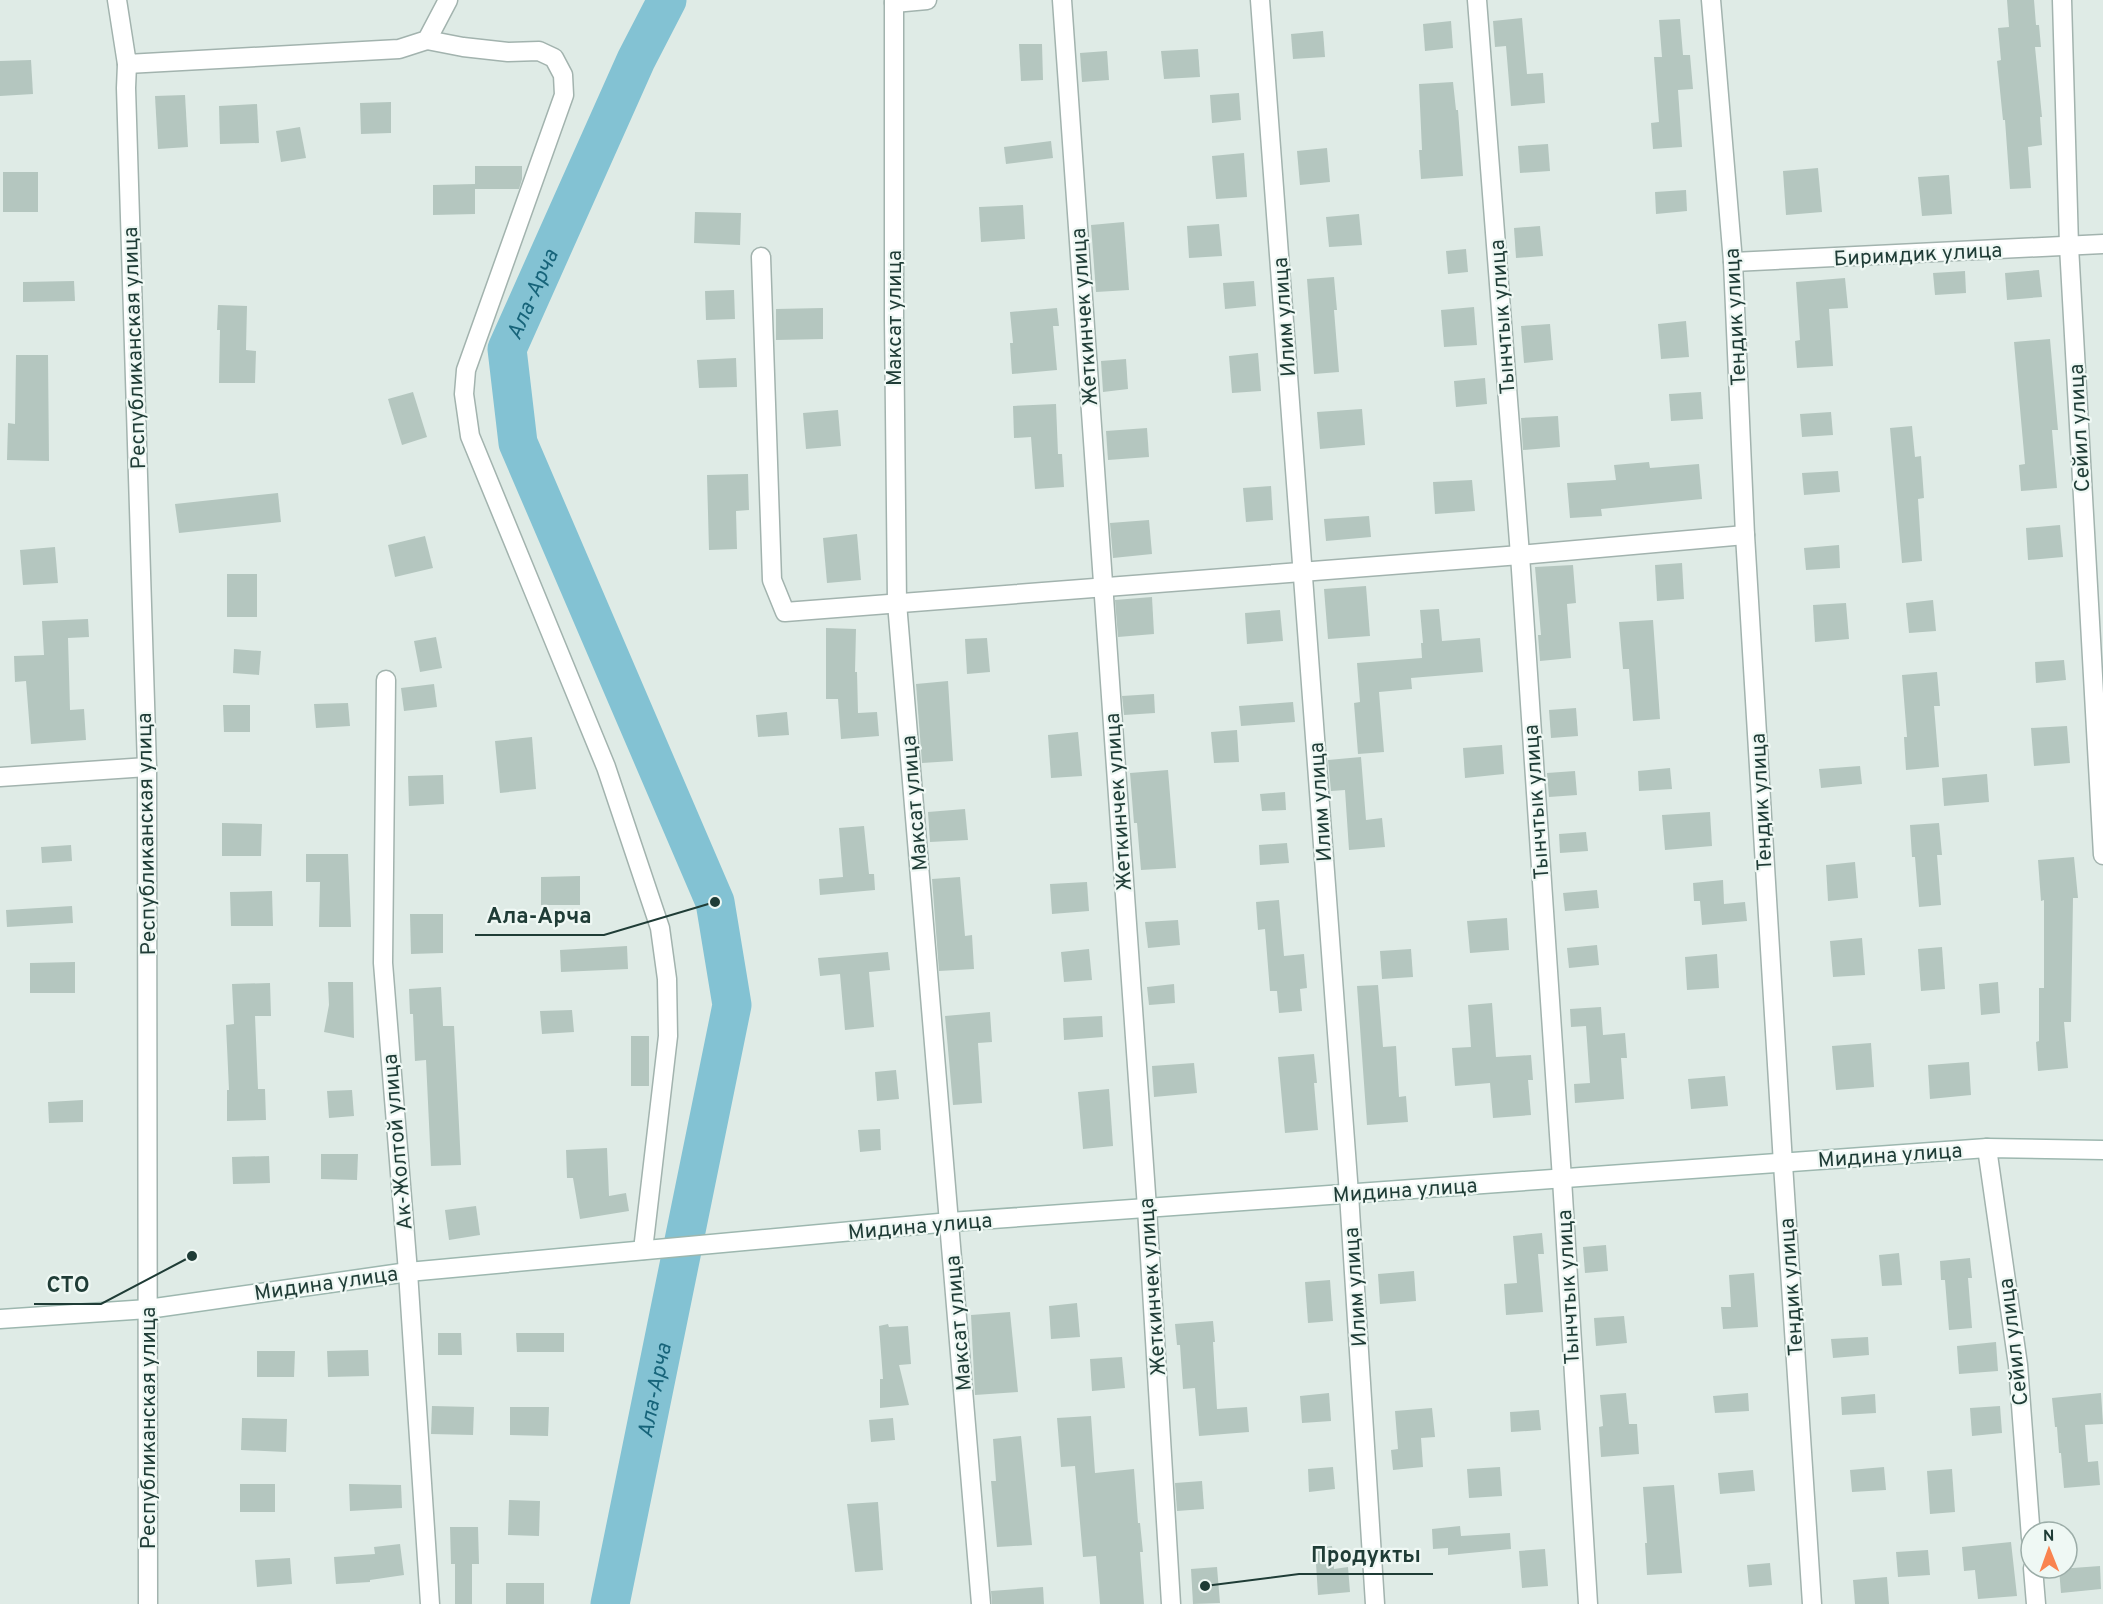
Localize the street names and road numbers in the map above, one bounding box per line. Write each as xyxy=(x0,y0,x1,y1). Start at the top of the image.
street label: Республиканская улица xyxy=(118,226,153,470)
street label: Жеткинчек улица xyxy=(1066,227,1105,407)
street label: Биримдик улица xyxy=(1833,238,2003,273)
street label: Тынчтык улица xyxy=(1485,239,1522,395)
street label: Тендик улица xyxy=(1719,247,1754,387)
street label: Максат улица xyxy=(882,250,909,386)
street label: Илим улица xyxy=(1268,256,1303,378)
street label: Сейил улица xyxy=(2064,363,2097,493)
street label: Республиканская улица xyxy=(132,712,163,956)
street label: Жеткинчек улица xyxy=(1100,712,1139,892)
street label: Тынчтык улица xyxy=(1519,724,1556,880)
street label: Тендик улица xyxy=(1745,732,1780,872)
street label: Максат улица xyxy=(896,734,935,872)
street label: Илим улица xyxy=(1304,741,1339,863)
street label: Ак-Жолтой улица xyxy=(377,1053,420,1231)
street label: Мидина улица xyxy=(1817,1138,1963,1175)
street label: Мидина улица xyxy=(1332,1173,1478,1210)
street label: Жеткинчек улица xyxy=(1134,1197,1173,1377)
street label: Мидина улица xyxy=(847,1208,993,1247)
street label: Тынчтык улица xyxy=(1552,1209,1587,1365)
street label: Тендик улица xyxy=(1774,1217,1811,1357)
street label: Илим улица xyxy=(1339,1226,1374,1348)
street label: Максат улица xyxy=(940,1254,979,1392)
street label: Мидина улица xyxy=(253,1261,400,1308)
street label: Сейил улица xyxy=(1993,1276,2036,1407)
street label: Республиканская улица xyxy=(136,1307,163,1549)

